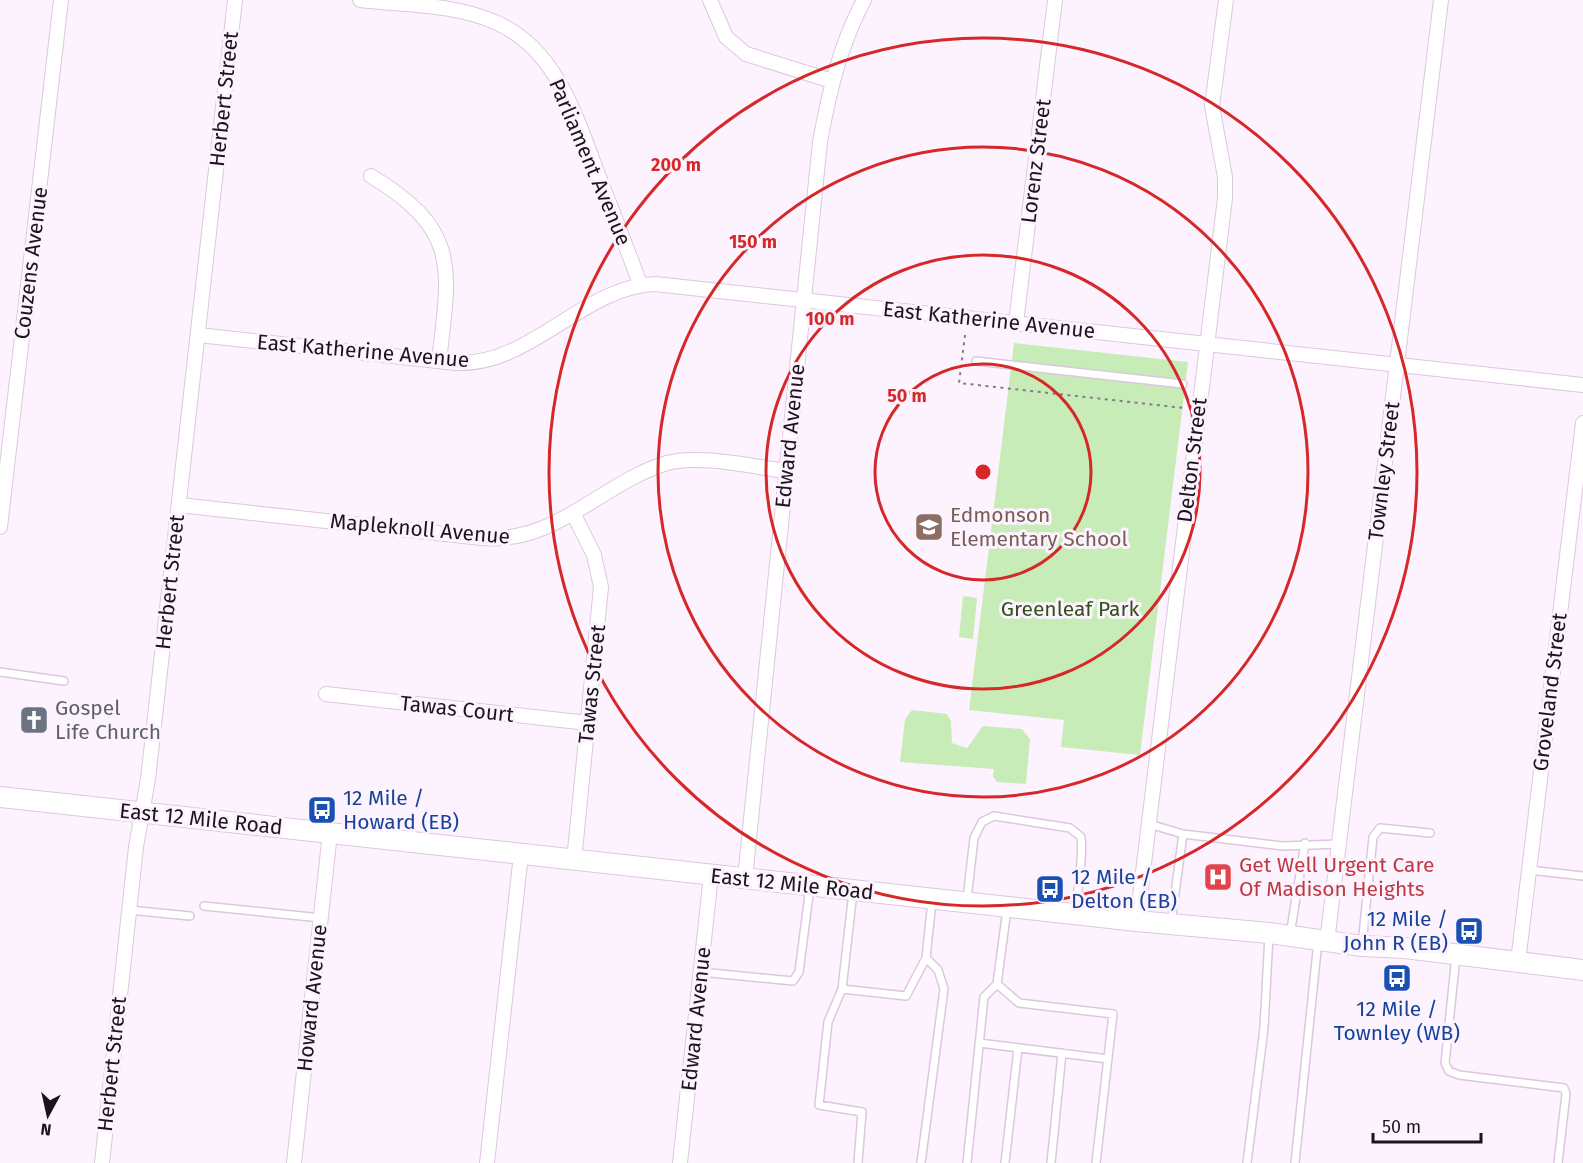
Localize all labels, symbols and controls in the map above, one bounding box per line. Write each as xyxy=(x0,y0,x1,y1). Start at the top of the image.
street label: Herbert Street xyxy=(204,30,244,168)
street label: Parliament Avenue xyxy=(543,75,637,249)
street label: Lorenz Street xyxy=(1015,97,1057,225)
text: 200 m xyxy=(651,154,701,176)
street label: Couzens Avenue xyxy=(9,185,53,341)
text: 150 m xyxy=(729,231,777,253)
street label: East Katherine Avenue xyxy=(882,296,1096,344)
text: 100 m xyxy=(806,308,854,330)
street label: East Katherine Avenue xyxy=(256,329,470,373)
street label: Edward Avenue xyxy=(769,363,811,509)
text: 50 m xyxy=(887,385,927,407)
street label: Delton Street xyxy=(1171,396,1213,524)
street label: Townley Street xyxy=(1363,400,1405,542)
centre of rings xyxy=(973,462,993,482)
place label: Edmonson Elementary School xyxy=(950,502,1128,552)
street label: Mapleknoll Avenue xyxy=(329,508,511,550)
school or university icon: Edmonson Elementary School xyxy=(913,511,945,543)
street label: Herbert Street xyxy=(150,513,190,651)
park label: Greenleaf Park xyxy=(1001,596,1140,622)
street label: Groveland Street xyxy=(1527,611,1573,773)
street label: Tawas Street xyxy=(573,623,611,745)
street label: Tawas Court xyxy=(399,690,515,728)
place label: Gospel Life Church xyxy=(55,695,161,745)
church icon: Gospel Life Church xyxy=(18,704,50,736)
place label: 12 Mile / Howard (EB) xyxy=(343,785,459,835)
bus stop icon: 12 Mile / Howard (EB) xyxy=(306,794,338,826)
street label: East 12 Mile Road xyxy=(118,798,284,840)
place label: Get Well Urgent Care Of Madison Heights xyxy=(1239,852,1434,902)
hospital icon: Get Well Urgent Care Of Madison Heights xyxy=(1202,861,1234,893)
street label: East 12 Mile Road xyxy=(709,863,875,905)
place label: 12 Mile / Delton (EB) xyxy=(1071,864,1177,914)
bus stop icon: 12 Mile / Delton (EB) xyxy=(1034,873,1066,905)
place label: 12 Mile / John R (EB) xyxy=(1343,906,1448,956)
bus stop icon: 12 Mile / John R (EB) xyxy=(1453,915,1485,947)
street label: Howard Avenue xyxy=(291,923,333,1073)
street label: Edward Avenue xyxy=(675,946,717,1092)
bus stop icon: 12 Mile / Townley (WB) xyxy=(1381,962,1413,994)
street label: Herbert Street xyxy=(92,995,132,1133)
place label: 12 Mile / Townley (WB) xyxy=(1334,996,1460,1046)
north arrow xyxy=(18,1085,78,1145)
scale bar xyxy=(1373,1106,1481,1144)
text: 50 m xyxy=(1382,1116,1421,1138)
text: N xyxy=(39,1119,53,1140)

